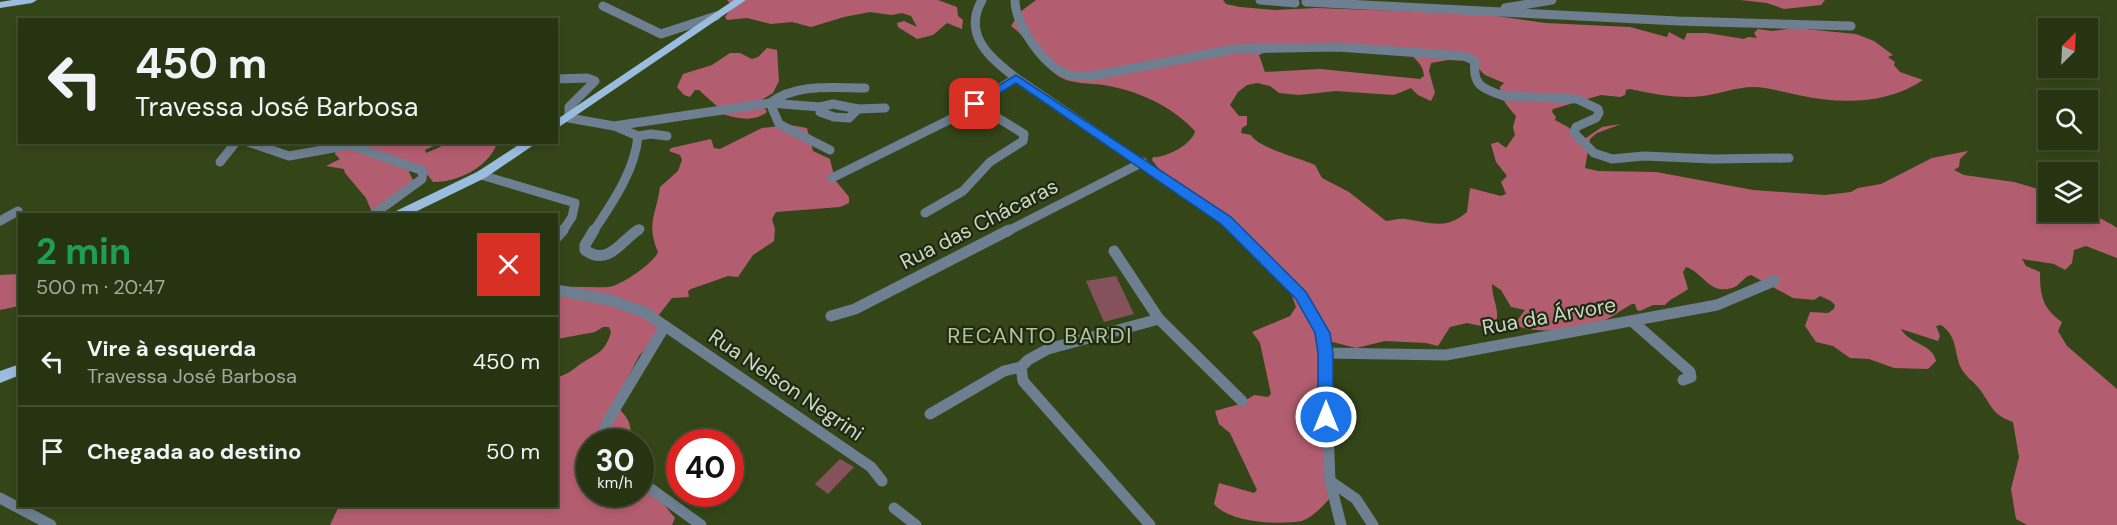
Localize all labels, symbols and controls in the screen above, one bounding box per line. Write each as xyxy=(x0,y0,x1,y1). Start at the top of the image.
north arrow xyxy=(2038,18,2098,78)
map controls xyxy=(2038,18,2098,222)
text: 450 m xyxy=(135,36,267,91)
icon: left xyxy=(36,42,114,120)
pin xyxy=(949,78,1000,129)
icon: arrive xyxy=(958,87,991,120)
text: Travessa José Barbosa xyxy=(135,89,418,124)
button: search xyxy=(2038,90,2098,150)
button: layers xyxy=(2038,162,2098,222)
street label: Rua das Chácaras xyxy=(895,172,1063,276)
text: 2 min xyxy=(36,228,131,275)
button: close xyxy=(477,233,540,296)
text: 500 m · 20:47 xyxy=(36,274,165,300)
street label: Rua da Árvore xyxy=(1480,290,1618,342)
district label: RECANTO BARDI xyxy=(947,321,1133,350)
street label: Rua Nelson Negrini xyxy=(703,323,869,447)
text: Vire à esquerda xyxy=(87,334,256,363)
icon: left xyxy=(36,345,69,378)
text: 450 m xyxy=(473,347,540,376)
text: Travessa José Barbosa xyxy=(87,363,297,389)
position arrow xyxy=(1294,385,1358,449)
speed limit sign: 40 xyxy=(666,429,744,507)
icon: arrive xyxy=(36,435,69,468)
text: Chegada ao destino xyxy=(87,437,301,466)
text: 50 m xyxy=(486,437,540,466)
text: 30 xyxy=(595,441,635,480)
text: km/h xyxy=(597,473,633,493)

